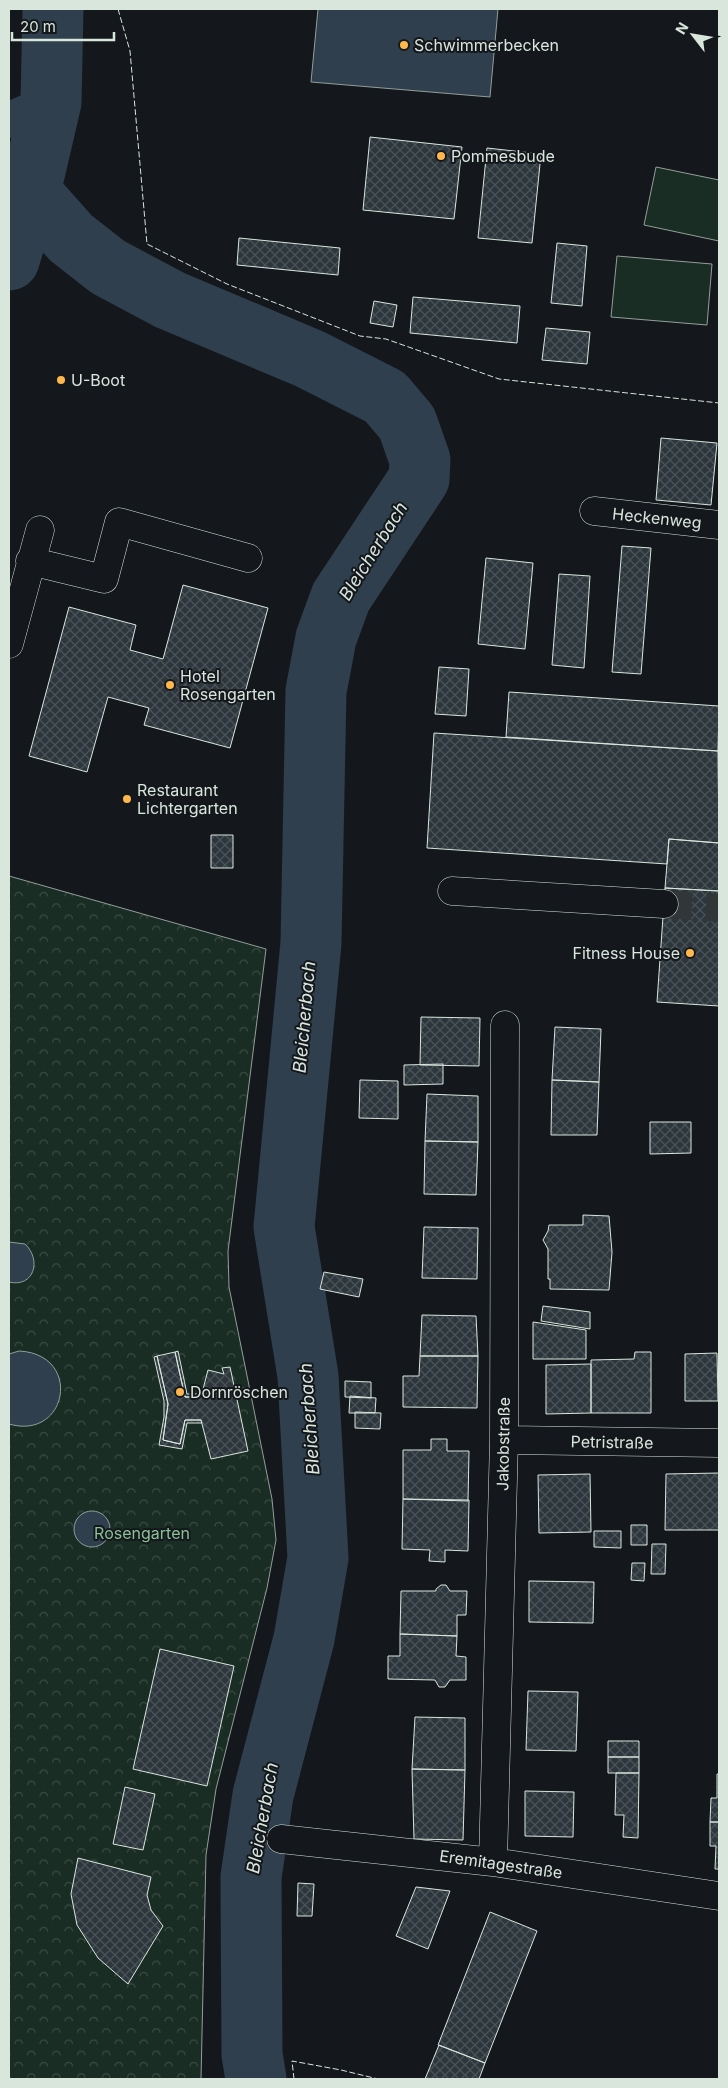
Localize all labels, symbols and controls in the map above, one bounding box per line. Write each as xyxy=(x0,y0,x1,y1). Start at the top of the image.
scale bar xyxy=(12,10,115,42)
north arrow xyxy=(668,10,718,60)
text: 20 m xyxy=(20,17,56,36)
text: N xyxy=(671,19,691,37)
place label: Schwimmerbecken xyxy=(414,35,559,55)
marker: Schwimmerbecken xyxy=(398,39,410,51)
place label: Pommesbude xyxy=(451,146,555,166)
marker: Pommesbude xyxy=(435,150,447,162)
place label: U-Boot xyxy=(71,370,125,390)
marker: U-Boot xyxy=(55,374,67,386)
water label: Bleicherbach xyxy=(334,498,412,604)
street label: Heckenweg xyxy=(611,503,703,533)
place label: Hotel Rosengarten xyxy=(180,666,276,704)
marker: Hotel Rosengarten xyxy=(164,679,176,691)
place label: Restaurant Lichtergarten xyxy=(137,780,238,818)
marker: Restaurant Lichtergarten xyxy=(121,793,133,805)
place label: Fitness House xyxy=(573,943,680,963)
marker: Fitness House xyxy=(684,947,696,959)
water label: Bleicherbach xyxy=(289,960,319,1074)
water label: Bleicherbach xyxy=(295,1362,323,1476)
place label: Dornröschen xyxy=(190,1382,288,1402)
marker: Dornröschen xyxy=(174,1386,186,1398)
street label: Jakobstraße xyxy=(492,1397,514,1491)
street label: Petristraße xyxy=(570,1431,654,1453)
park label: Rosengarten xyxy=(94,1523,190,1543)
water label: Bleicherbach xyxy=(242,1761,282,1875)
street label: Eremitagestraße xyxy=(438,1845,564,1883)

